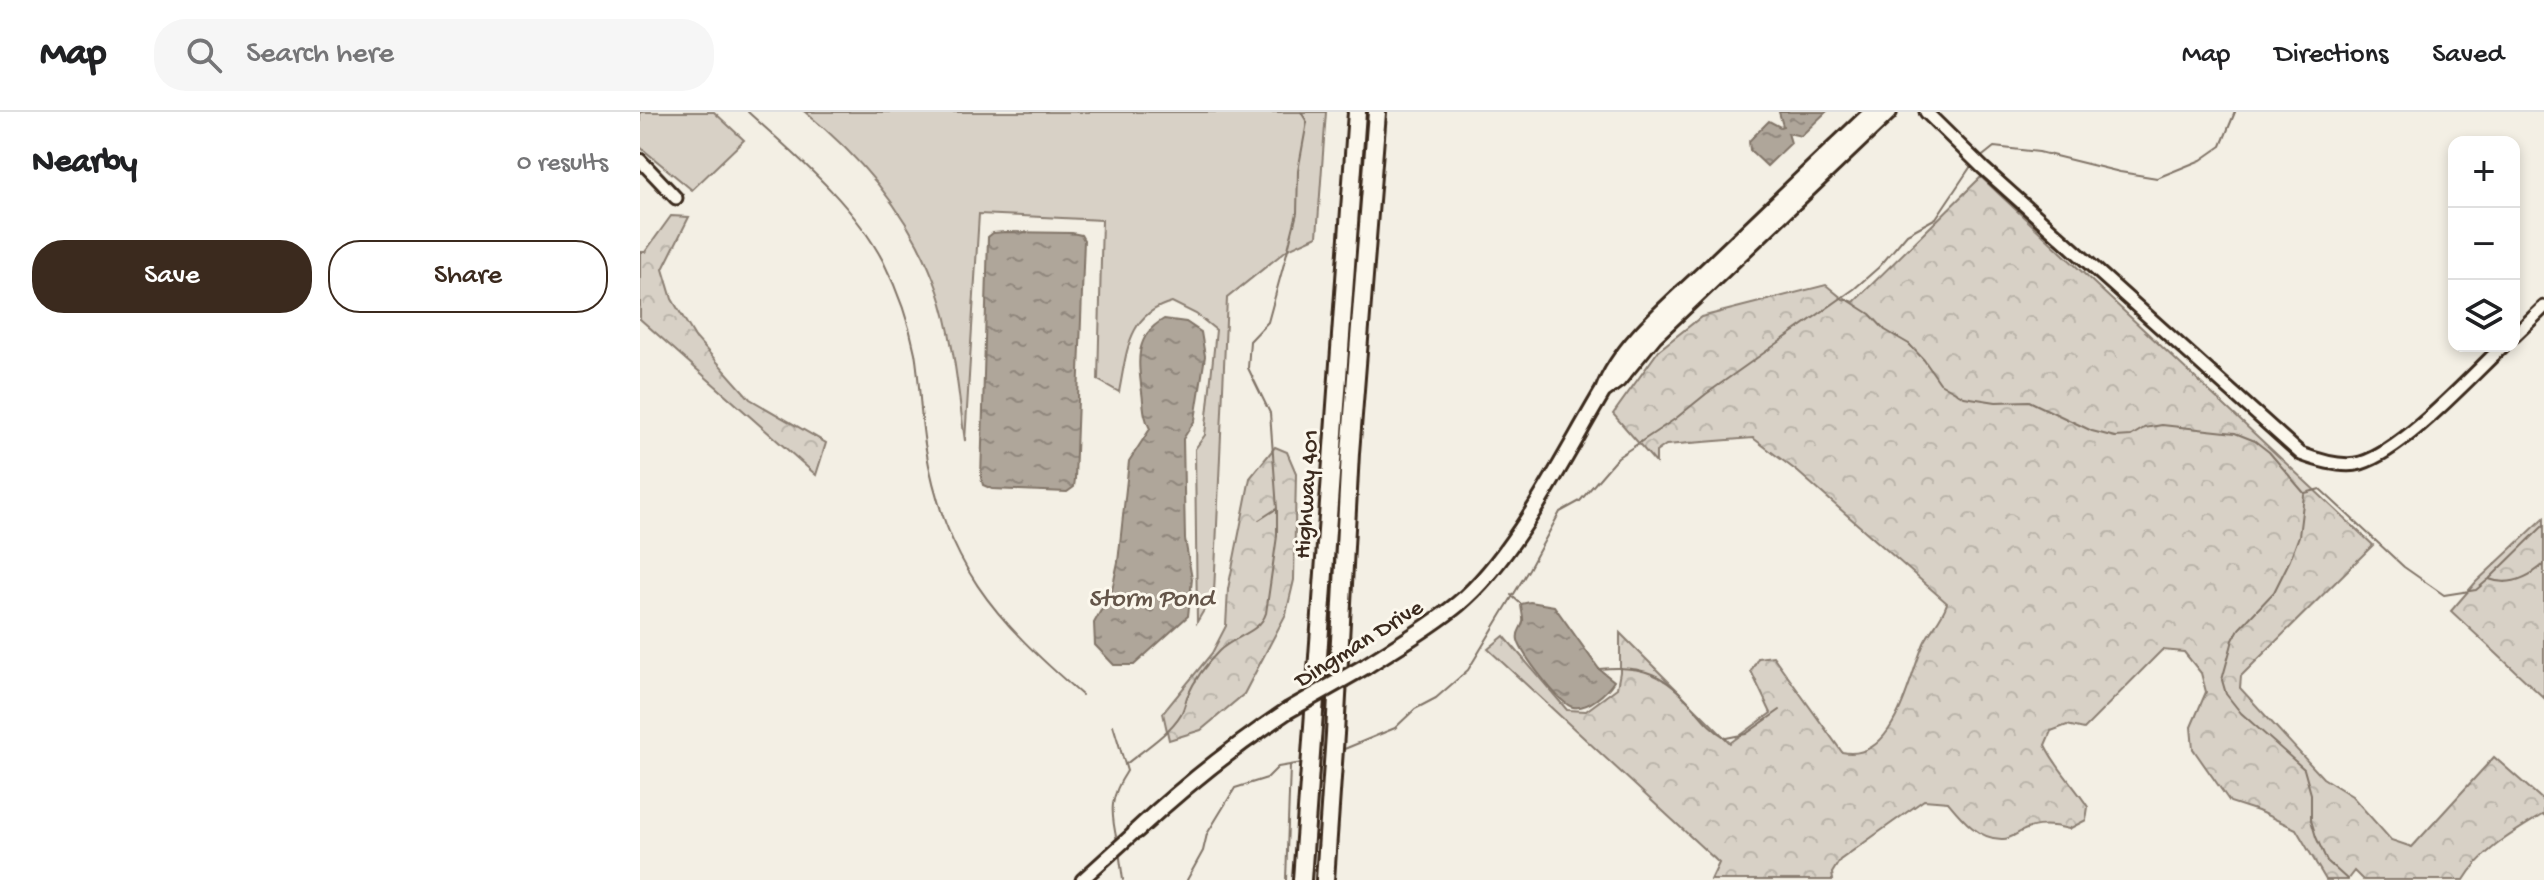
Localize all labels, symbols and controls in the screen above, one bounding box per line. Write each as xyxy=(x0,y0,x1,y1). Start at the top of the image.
search box xyxy=(154,19,714,91)
text: Map xyxy=(40,33,106,77)
icon: search xyxy=(182,33,226,77)
text: Search here xyxy=(246,38,394,73)
text: Map xyxy=(2182,39,2230,72)
text: Directions xyxy=(2274,39,2388,72)
text: Saved xyxy=(2432,39,2504,72)
map controls xyxy=(2448,136,2520,352)
button: + xyxy=(2448,136,2520,208)
text: Nearby xyxy=(32,144,137,184)
text: 0 results xyxy=(517,149,608,180)
button: − xyxy=(2448,208,2520,280)
button: Save xyxy=(32,240,312,313)
button: Share xyxy=(328,240,608,313)
button: layers xyxy=(2448,280,2520,352)
street label: Highway 401 xyxy=(1290,429,1327,560)
water label: Storm Pond xyxy=(1088,585,1216,616)
street label: Dingman Drive xyxy=(1289,594,1430,697)

